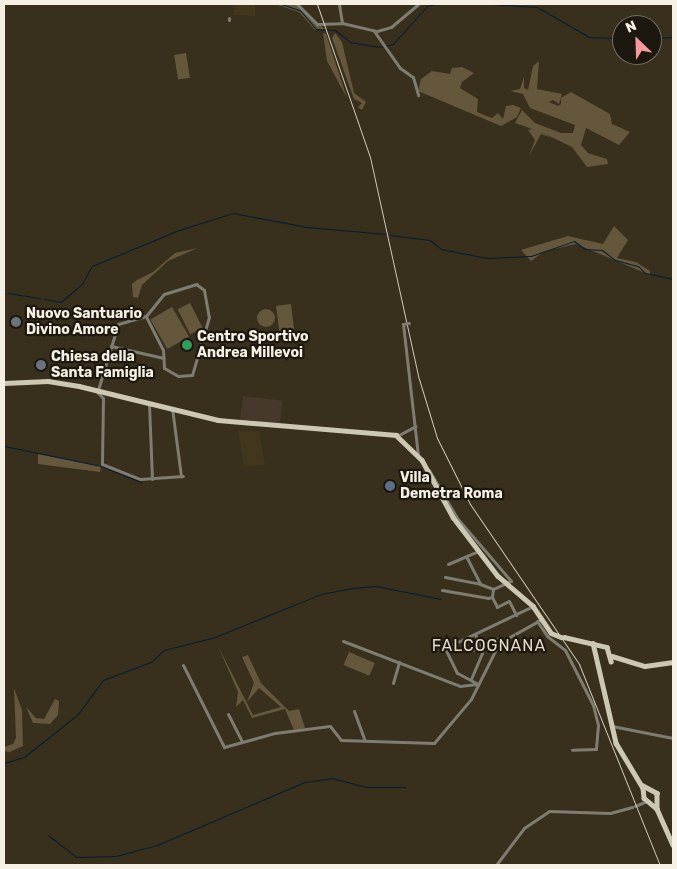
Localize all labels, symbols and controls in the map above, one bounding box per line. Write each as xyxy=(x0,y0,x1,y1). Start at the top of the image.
north arrow xyxy=(612,15,662,65)
text: N xyxy=(623,17,639,37)
place label: Nuovo Santuario Divino Amore xyxy=(26,306,142,338)
marker: Nuovo Santuario Divino Amore xyxy=(10,316,22,328)
place label: Centro Sportivo Andrea Millevoi xyxy=(197,329,309,362)
marker: Centro Sportivo Andrea Millevoi xyxy=(181,339,193,351)
place label: Chiesa della Santa Famiglia xyxy=(51,349,154,382)
marker: Chiesa della Santa Famiglia xyxy=(35,359,47,371)
place label: Villa Demetra Roma xyxy=(400,470,503,502)
marker: Villa Demetra Roma xyxy=(384,480,396,492)
district label: FALCOGNANA xyxy=(431,636,547,656)

